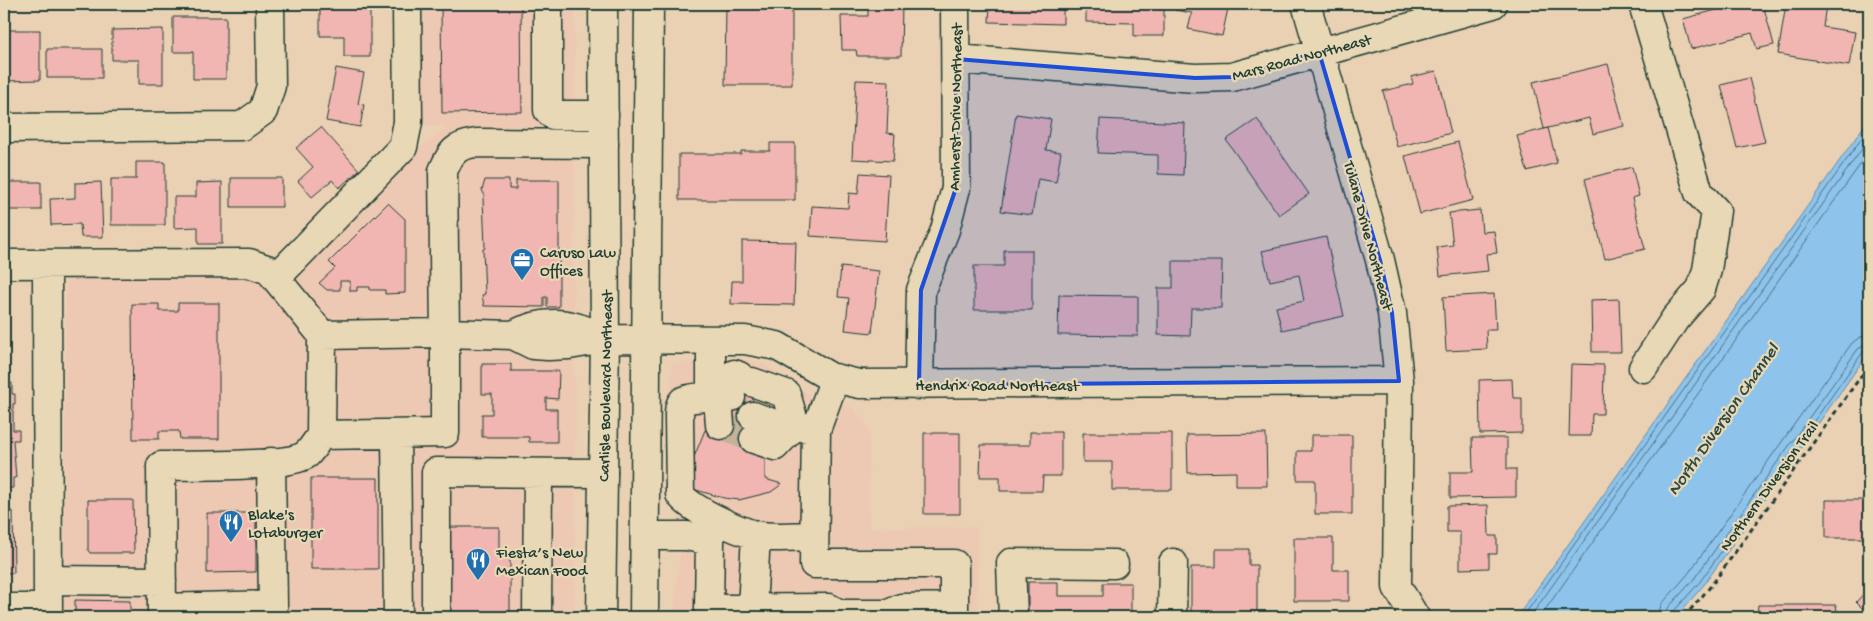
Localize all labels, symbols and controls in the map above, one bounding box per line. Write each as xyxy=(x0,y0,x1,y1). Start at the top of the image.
street label: Amherst Drive Northeast xyxy=(947,22,968,191)
street label: Mars Road Northeast xyxy=(1230,31,1375,87)
street label: Tulane Drive Northeast xyxy=(1337,158,1396,314)
place label: Caruso Law Offices xyxy=(540,245,616,282)
office icon: Caruso Law Offices xyxy=(509,247,535,281)
street label: Carlisle Boulevard Northeast xyxy=(596,289,619,482)
water label: North Diversion Channel xyxy=(1664,340,1785,500)
street label: Hendrix Road Northeast xyxy=(915,378,1080,397)
street label: Northern Diversion Trail xyxy=(1717,418,1825,556)
place label: Blake's Lotaburger xyxy=(247,507,324,544)
restaurant icon: Blake's Lotaburger xyxy=(218,509,244,543)
place label: Fiesta’s New Mexican Food xyxy=(495,545,589,582)
restaurant icon: Fiesta’s New Mexican Food xyxy=(465,547,491,581)

